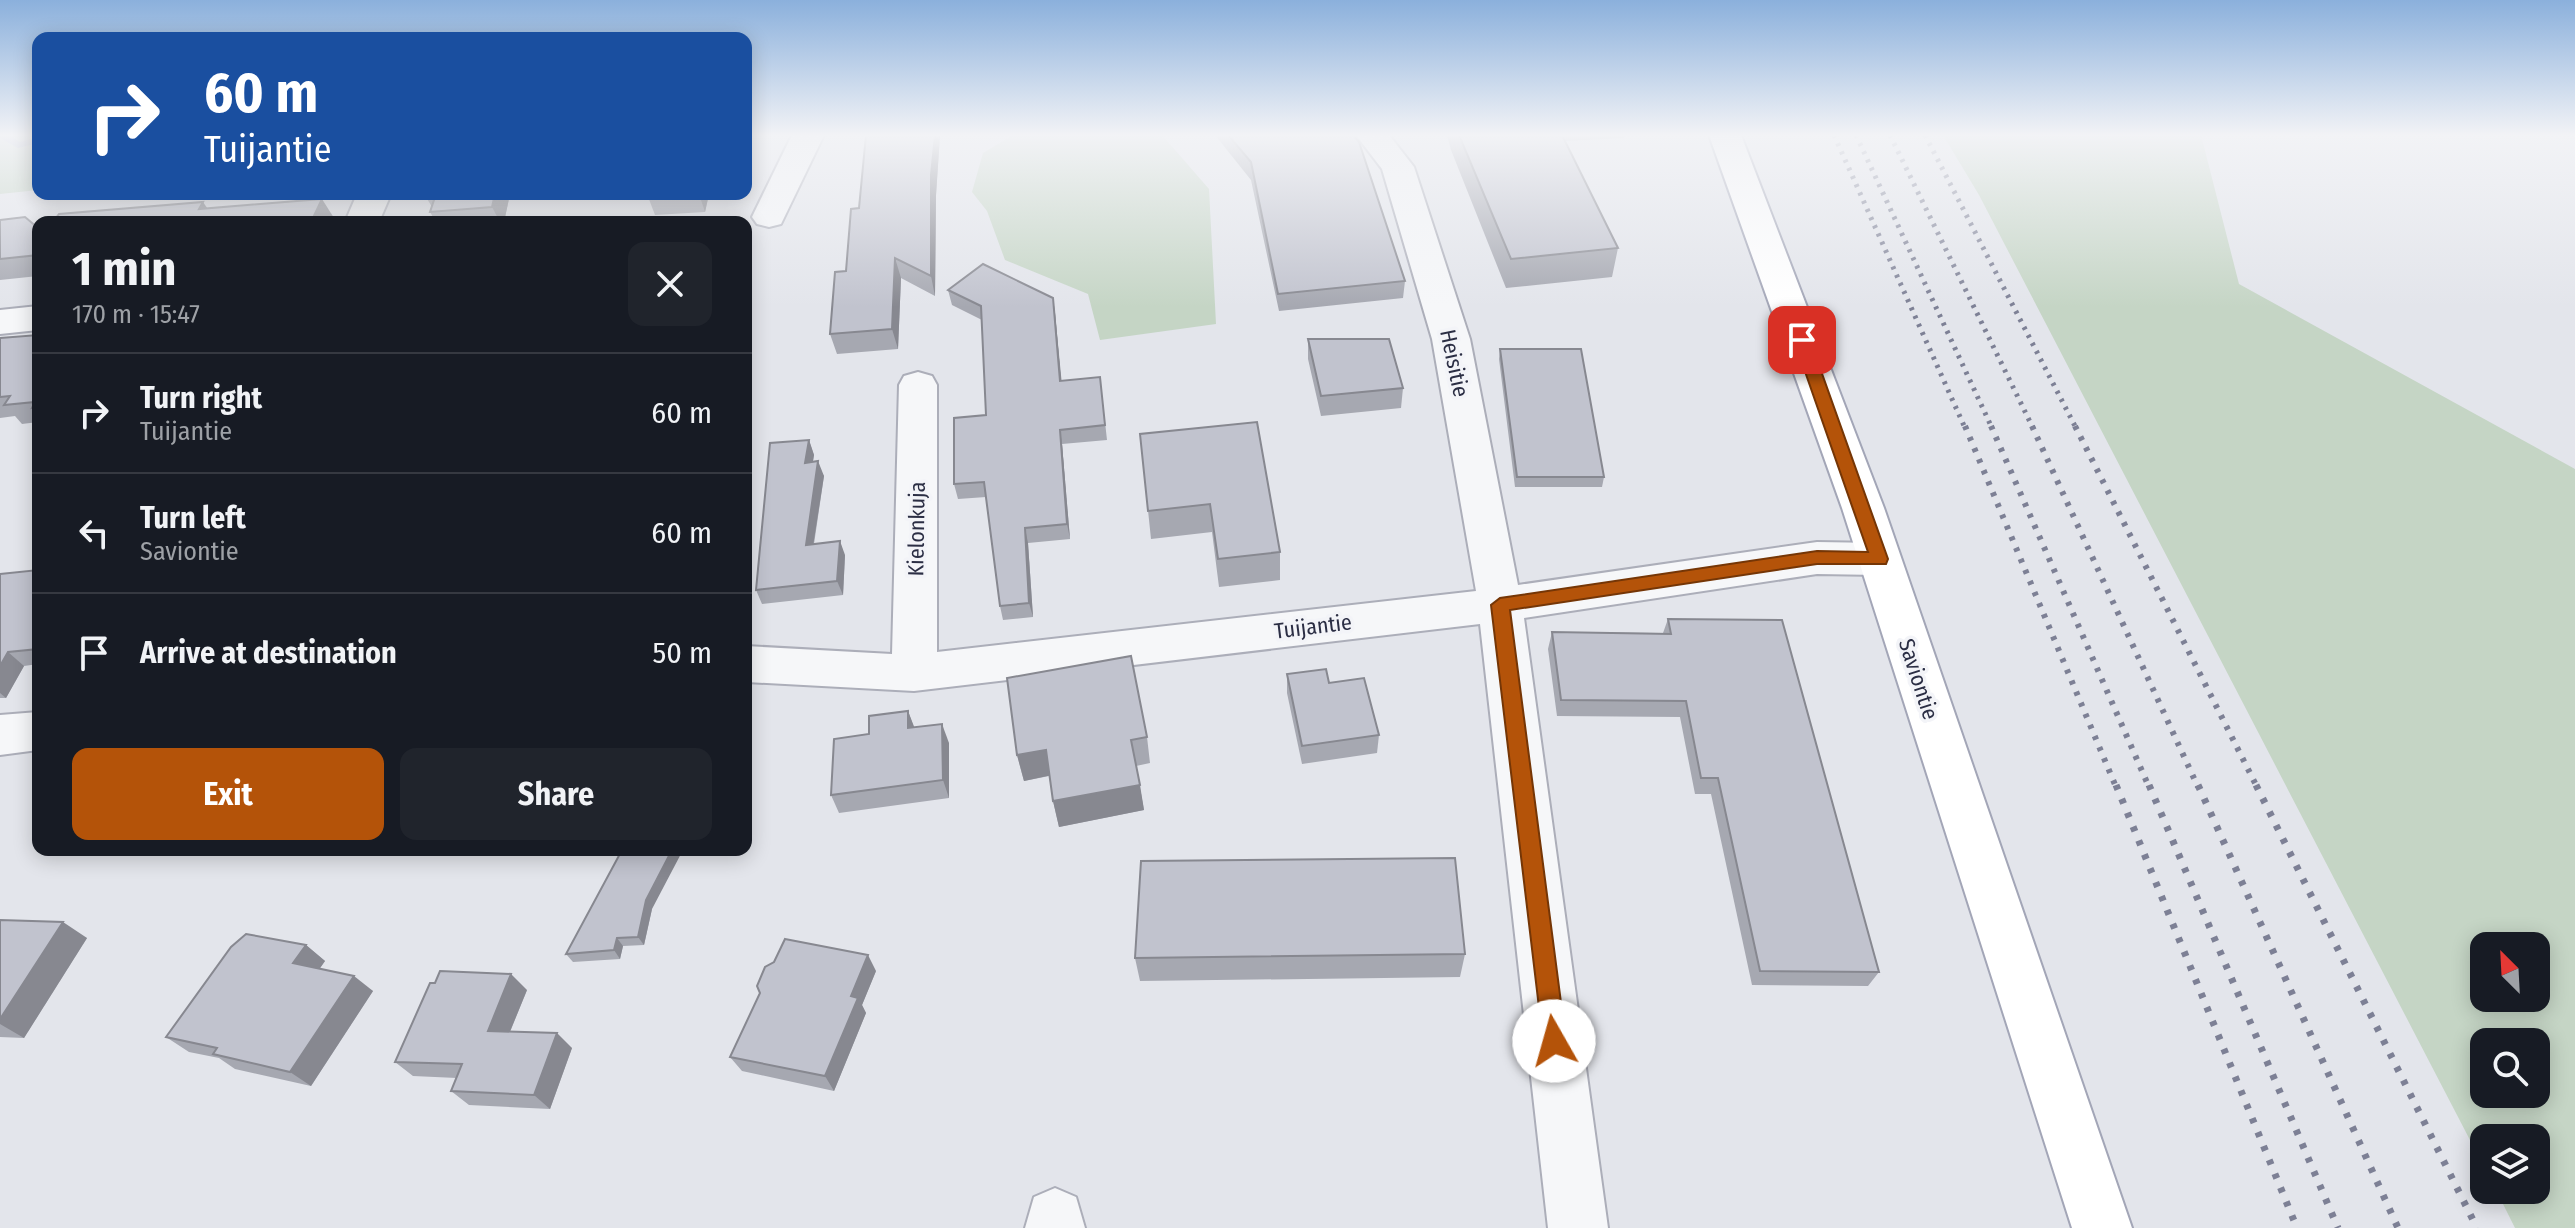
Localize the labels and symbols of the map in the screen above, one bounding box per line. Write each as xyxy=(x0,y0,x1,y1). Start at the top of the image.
pin xyxy=(1768,306,1836,374)
street label: Heisitie xyxy=(1434,327,1475,399)
street label: Kielonkuja xyxy=(902,481,931,577)
street label: Tuijantie xyxy=(1273,608,1353,645)
street label: Saviontie xyxy=(1893,635,1944,723)
north arrow xyxy=(2470,932,2550,1012)
position arrow xyxy=(1512,999,1596,1083)

